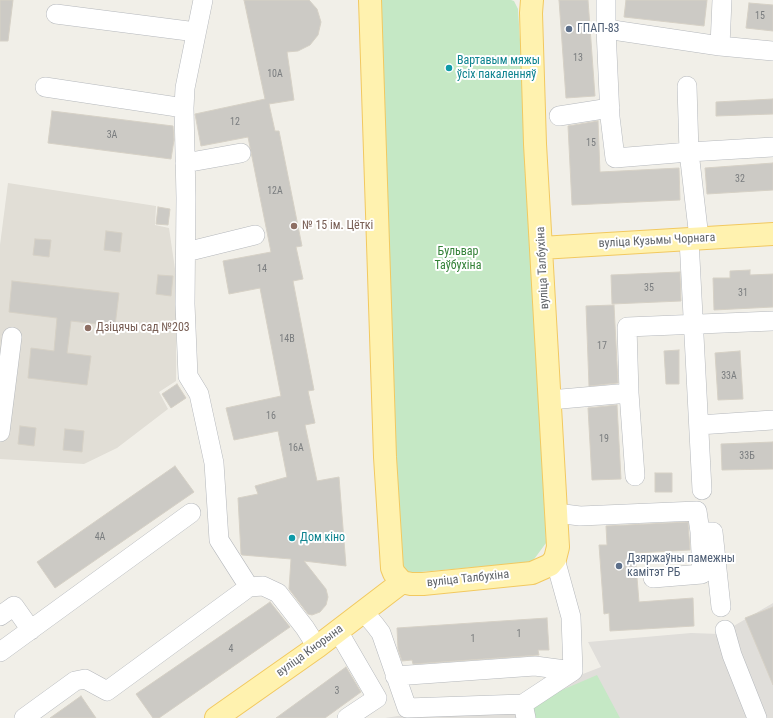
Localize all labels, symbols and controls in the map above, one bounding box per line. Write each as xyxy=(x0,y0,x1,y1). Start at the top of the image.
house number: 15 xyxy=(755,10,765,22)
place label: ГПАП-83 xyxy=(577,22,619,36)
marker: ГПАП-83 xyxy=(564,24,574,34)
house number: 13 xyxy=(573,52,583,64)
place label: Вартавым мяжы ўсіх пакаленняў xyxy=(457,54,540,82)
marker: Вартавым мяжы ўсіх пакаленняў xyxy=(444,63,454,73)
house number: 10А xyxy=(267,68,283,80)
house number: 12 xyxy=(230,116,240,128)
house number: 3А xyxy=(107,129,117,141)
house number: 15 xyxy=(586,137,596,149)
house number: 32 xyxy=(735,173,745,185)
house number: 12А xyxy=(267,185,283,197)
place label: № 15 ім. Цёткі xyxy=(302,219,373,233)
marker: № 15 ім. Цёткі xyxy=(289,221,299,231)
street label: вуліца Талбухіна xyxy=(534,226,552,310)
street label: вуліца Кузьмы Чорнага xyxy=(598,231,716,251)
park label: Бульвар Таўбухіна xyxy=(435,245,481,273)
house number: 14 xyxy=(257,263,267,275)
house number: 35 xyxy=(644,282,654,294)
house number: 31 xyxy=(738,287,748,299)
place label: Дзіцячы сад №203 xyxy=(96,321,190,335)
marker: Дзіцячы сад №203 xyxy=(83,323,93,333)
house number: 14В xyxy=(279,333,295,345)
house number: 17 xyxy=(597,340,607,352)
house number: 33А xyxy=(721,370,737,382)
house number: 16 xyxy=(266,410,276,422)
house number: 19 xyxy=(599,433,609,445)
house number: 16А xyxy=(288,442,304,454)
house number: 33Б xyxy=(739,450,755,462)
house number: 4А xyxy=(95,531,105,543)
place label: Дом кіно xyxy=(300,531,345,545)
marker: Дом кіно xyxy=(287,533,297,543)
place label: Дзяржаўны памежны камітэт РБ xyxy=(627,552,735,580)
marker: Дзяржаўны памежны камітэт РБ xyxy=(614,561,624,571)
street label: вуліца Талбухіна xyxy=(426,568,510,590)
street label: вуліца Кнорына xyxy=(274,622,346,680)
house number: 1 xyxy=(517,628,521,640)
house number: 1 xyxy=(471,633,475,645)
house number: 4 xyxy=(229,643,233,655)
house number: 3 xyxy=(335,685,339,697)

